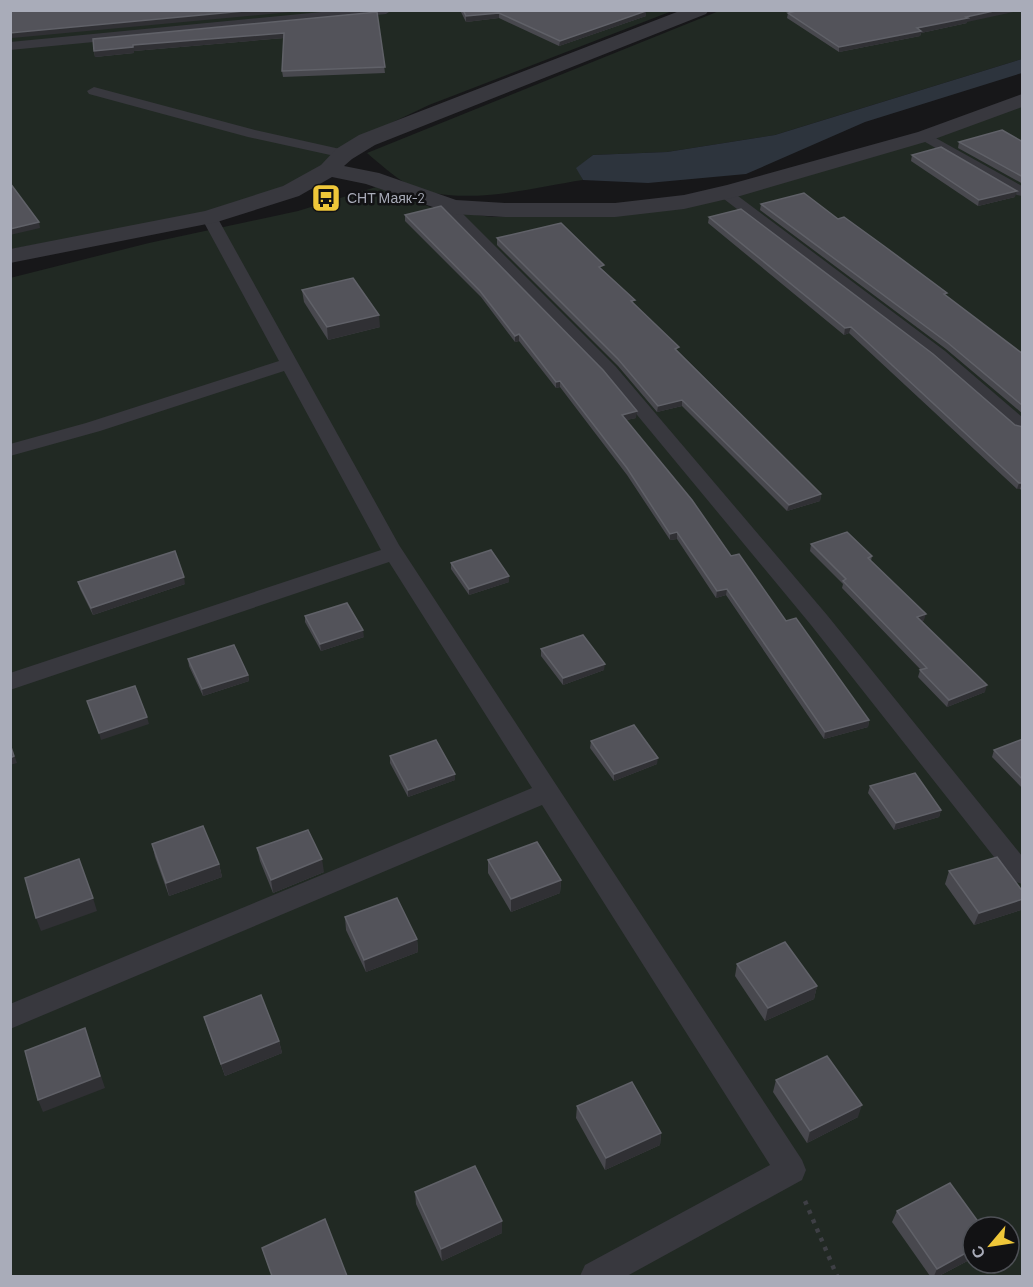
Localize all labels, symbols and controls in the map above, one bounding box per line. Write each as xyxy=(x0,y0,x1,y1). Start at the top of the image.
bus stop icon: СНТ Маяк-2 xyxy=(310,182,342,214)
place label: СНТ Маяк-2 xyxy=(347,189,425,206)
north arrow xyxy=(961,1215,1021,1275)
text: С xyxy=(966,1242,989,1262)

